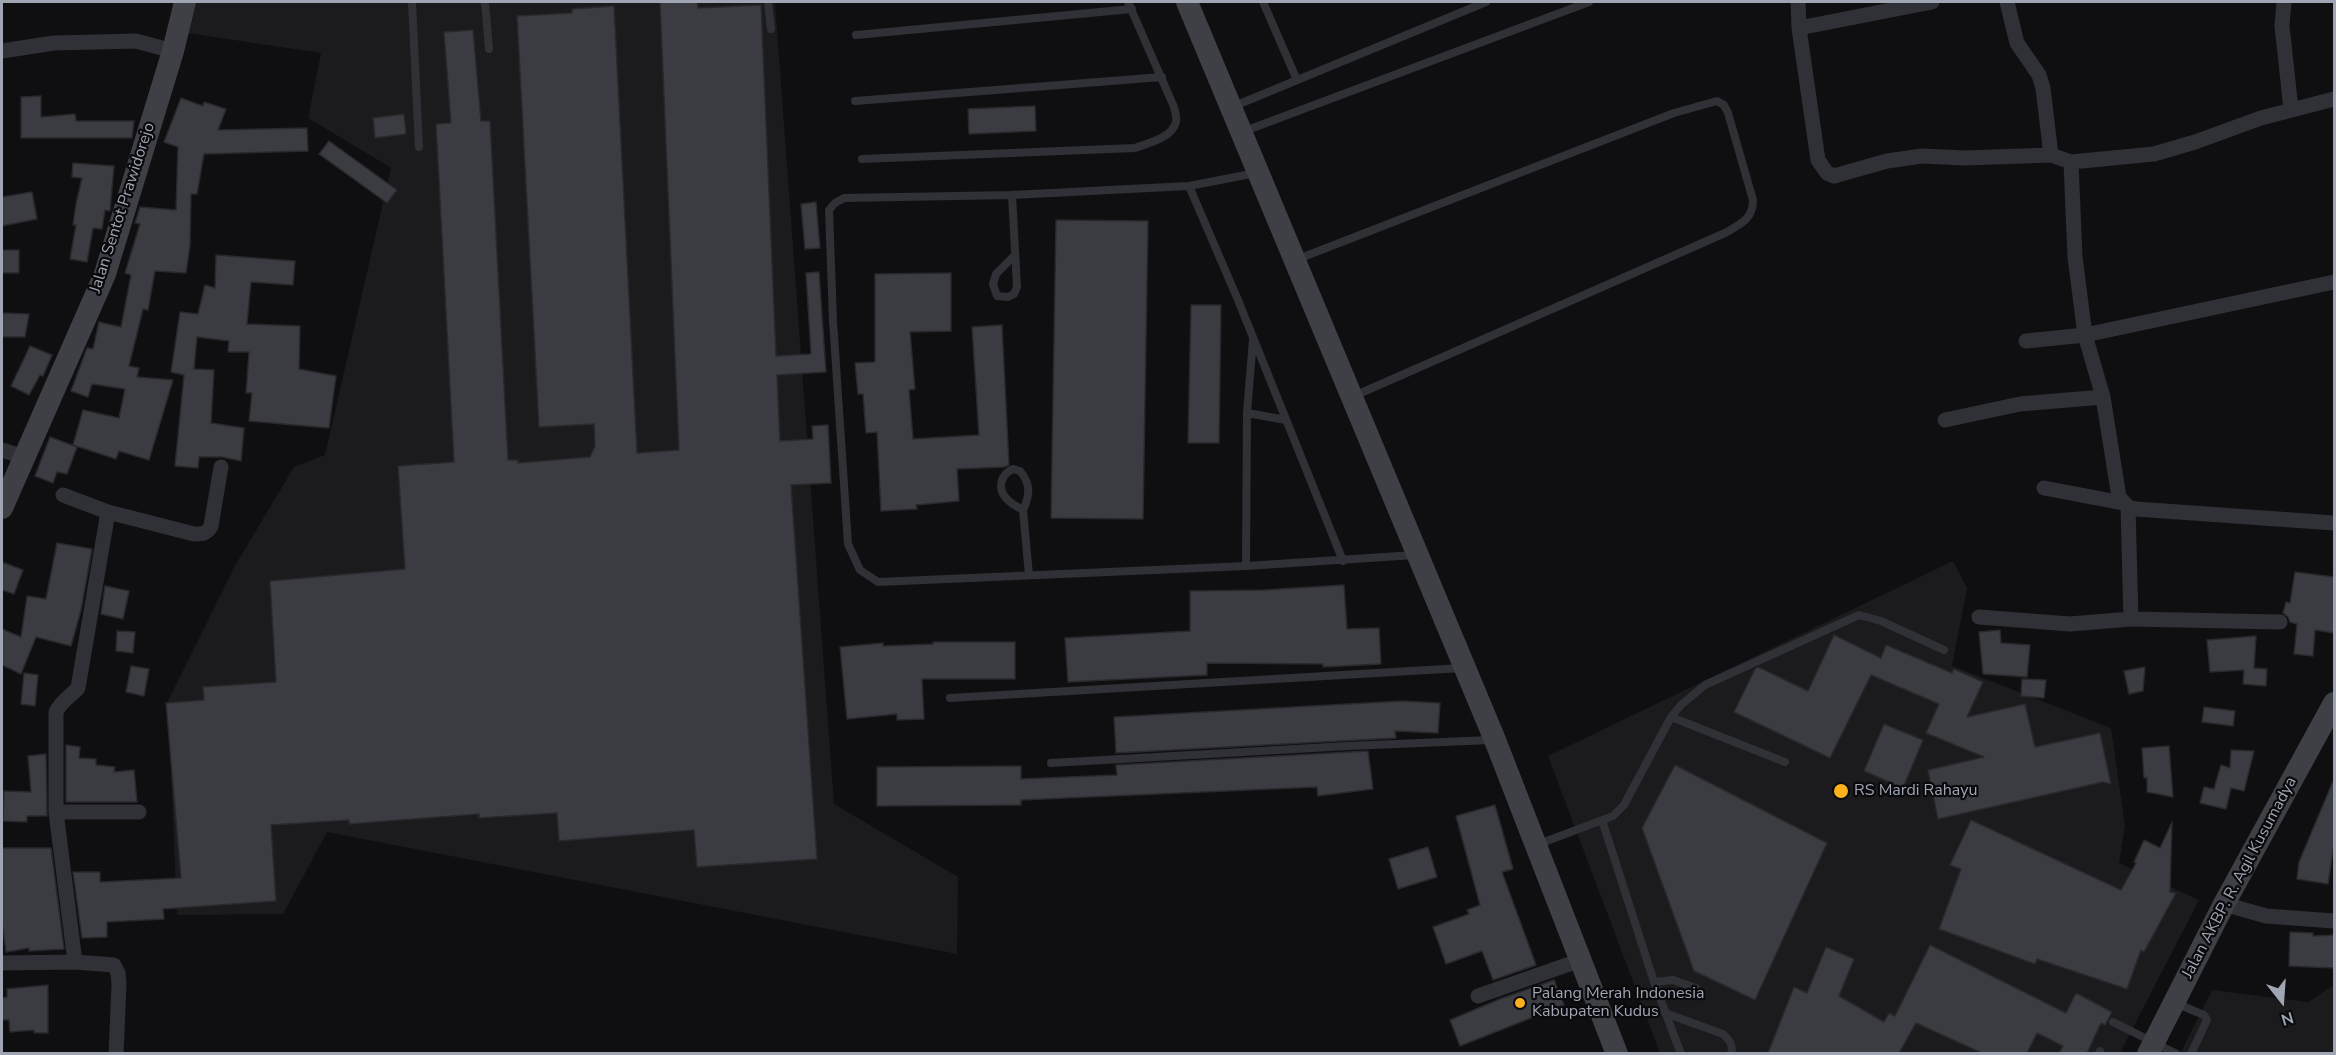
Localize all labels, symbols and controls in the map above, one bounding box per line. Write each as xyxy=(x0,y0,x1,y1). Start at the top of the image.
street label: Jalan Sentot Prawidorejo xyxy=(86,120,160,296)
street label: Jalan AKBP. R. Agil Kusumadya xyxy=(2179,774,2301,982)
place label: RS Mardi Rahayu xyxy=(1854,781,1977,801)
marker: RS Mardi Rahayu xyxy=(1832,782,1850,800)
north arrow xyxy=(2252,971,2312,1031)
place label: Palang Merah Indonesia Kabupaten Kudus xyxy=(1532,984,1704,1022)
marker: Palang Merah Indonesia Kabupaten Kudus xyxy=(1513,996,1527,1010)
text: N xyxy=(2278,1006,2296,1030)

